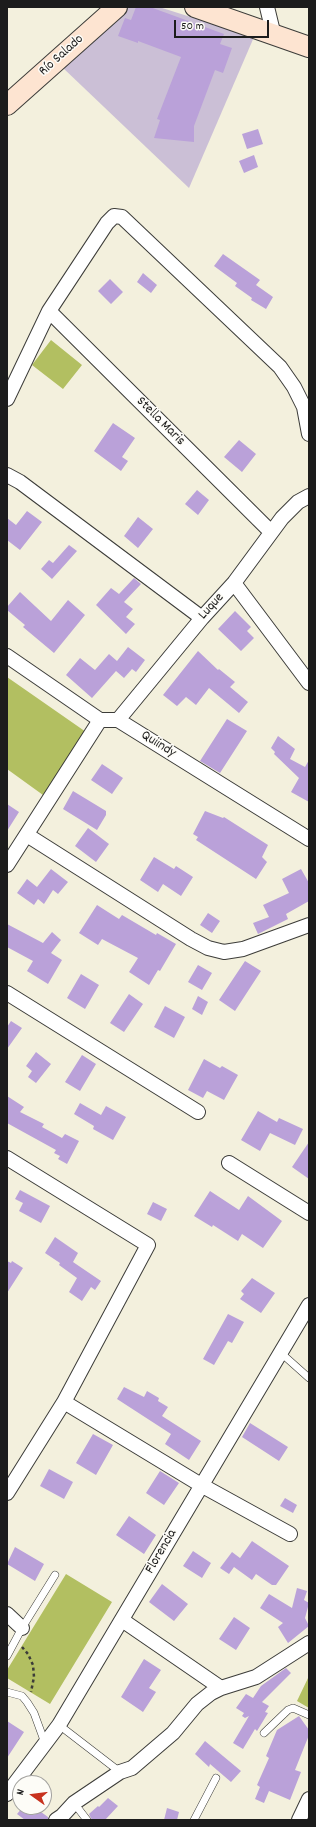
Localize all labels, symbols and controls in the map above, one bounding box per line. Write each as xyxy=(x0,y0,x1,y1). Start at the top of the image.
scale bar xyxy=(176,12,271,38)
text: 50 m xyxy=(181,18,204,35)
street label: Río Salado xyxy=(36,32,88,80)
street label: Stella Maris xyxy=(132,394,188,450)
street label: Luque xyxy=(196,590,228,624)
street label: Quiindy xyxy=(137,728,179,762)
street label: Florencia xyxy=(143,1527,181,1577)
north arrow xyxy=(12,1775,52,1815)
text: N xyxy=(13,1788,30,1797)

